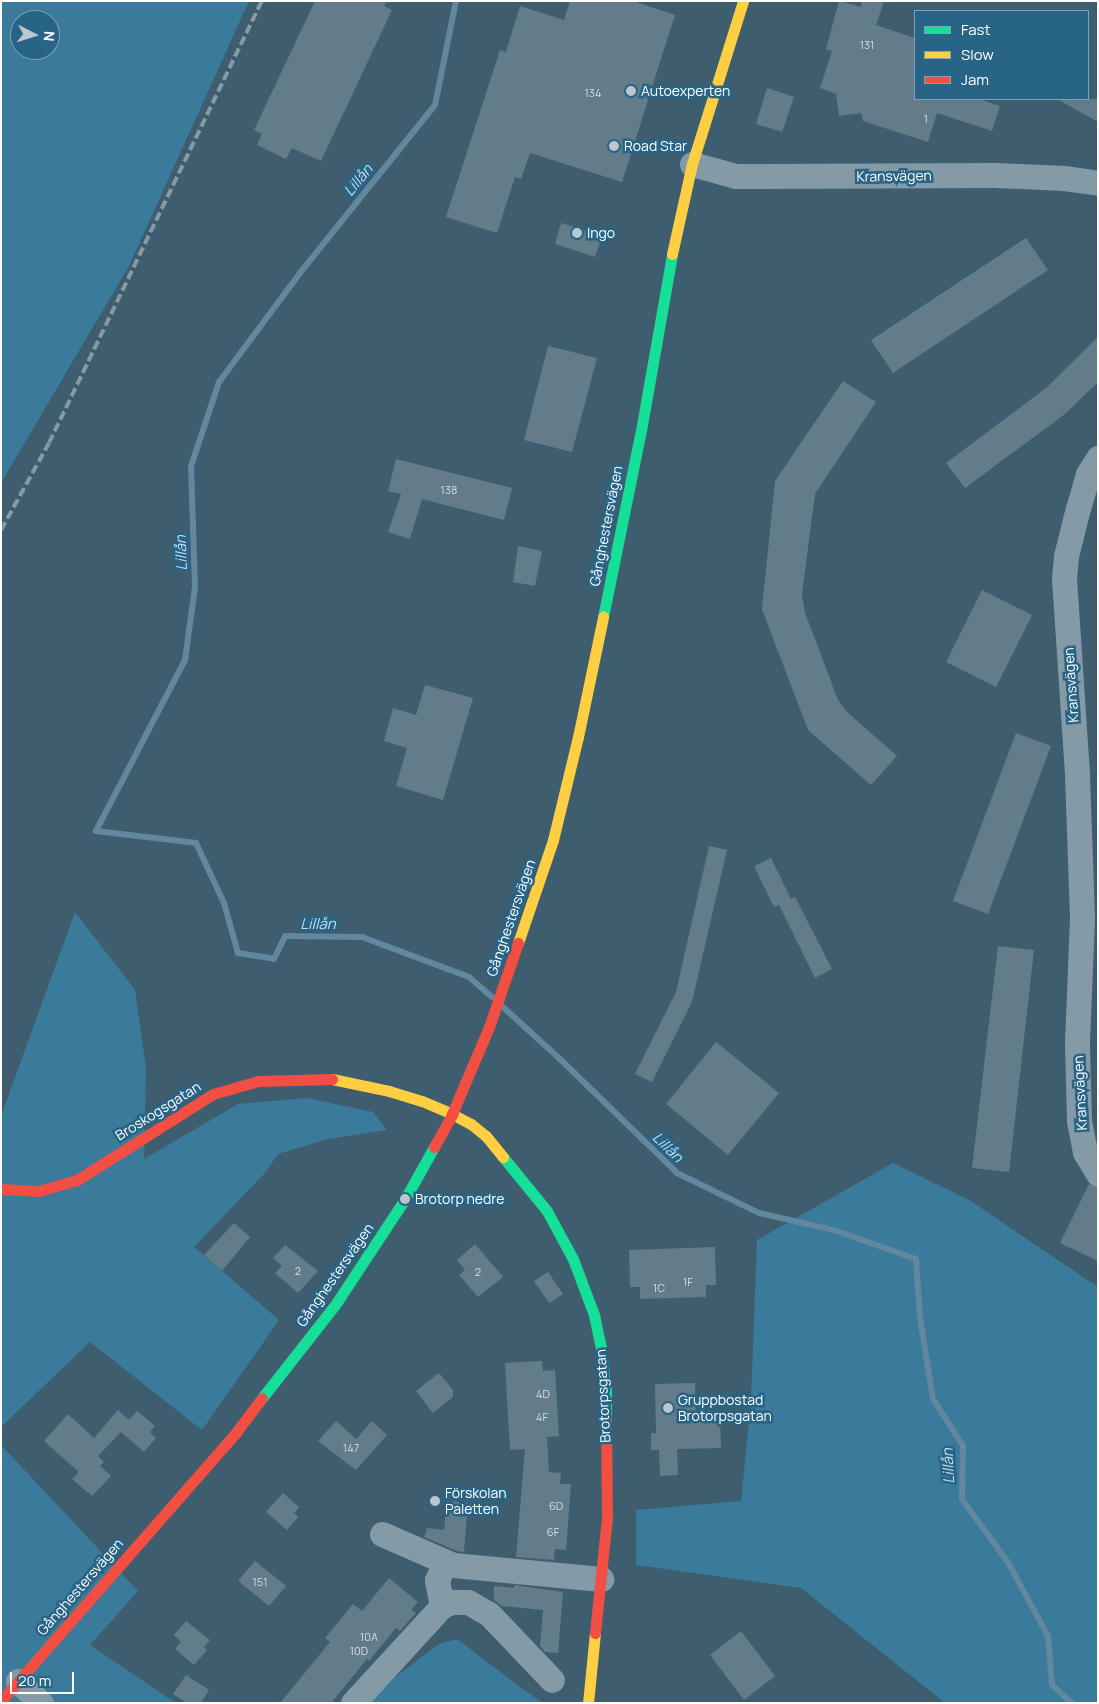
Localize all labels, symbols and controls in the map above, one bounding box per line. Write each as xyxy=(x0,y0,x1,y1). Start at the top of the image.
north arrow xyxy=(10,10,60,60)
legend xyxy=(914,10,1089,100)
text: Fast xyxy=(961,19,990,40)
text: N xyxy=(40,30,59,42)
house number: 131 xyxy=(860,38,874,52)
text: Slow xyxy=(961,44,994,65)
text: Jam xyxy=(961,69,989,90)
place label: Autoexperten xyxy=(641,83,730,99)
marker: Autoexperten xyxy=(625,85,637,97)
house number: 134 xyxy=(585,86,601,100)
house number: 1 xyxy=(924,112,928,126)
place label: Road Star xyxy=(624,138,687,154)
marker: Road Star xyxy=(608,140,620,152)
water label: Lillån xyxy=(340,161,376,199)
street label: Kransvägen xyxy=(856,167,932,185)
place label: Ingo xyxy=(587,225,615,241)
marker: Ingo xyxy=(571,227,583,239)
street label: Gånghestersvägen xyxy=(586,464,626,588)
house number: 138 xyxy=(441,483,457,497)
water label: Lillån xyxy=(171,535,191,571)
street label: Kransvägen xyxy=(1060,647,1082,723)
street label: Gånghestersvägen xyxy=(483,857,539,979)
water label: Lillån xyxy=(300,915,336,933)
street label: Kransvägen xyxy=(1070,1055,1090,1131)
street label: Broskogsgatan xyxy=(112,1078,204,1144)
water label: Lillån xyxy=(649,1128,687,1166)
place label: Brotorp nedre xyxy=(415,1191,504,1207)
marker: Brotorp nedre xyxy=(399,1193,411,1205)
street label: Gånghestersvägen xyxy=(293,1220,377,1330)
house number: 2 xyxy=(295,1264,301,1278)
house number: 2 xyxy=(475,1265,481,1279)
house number: 1F xyxy=(683,1275,693,1289)
house number: 1C xyxy=(653,1281,665,1295)
street label: Brotorpsgatan xyxy=(592,1349,614,1443)
house number: 4D xyxy=(536,1387,550,1401)
place label: Gruppbostad Brotorpsgatan xyxy=(678,1392,772,1424)
marker: Gruppbostad Brotorpsgatan xyxy=(662,1402,674,1414)
house number: 4F xyxy=(536,1410,548,1424)
house number: 147 xyxy=(343,1441,359,1455)
water label: Lillån xyxy=(938,1448,958,1484)
place label: Förskolan Paletten xyxy=(445,1485,507,1518)
marker: Förskolan Paletten xyxy=(429,1495,441,1507)
house number: 6D xyxy=(549,1499,563,1513)
house number: 6F xyxy=(547,1525,559,1539)
street label: Gånghestersvägen xyxy=(33,1535,127,1639)
house number: 151 xyxy=(253,1575,267,1589)
house number: 10A xyxy=(360,1630,378,1644)
house number: 10D xyxy=(350,1644,368,1658)
scale bar xyxy=(12,1662,76,1694)
text: 20 m xyxy=(18,1670,51,1691)

